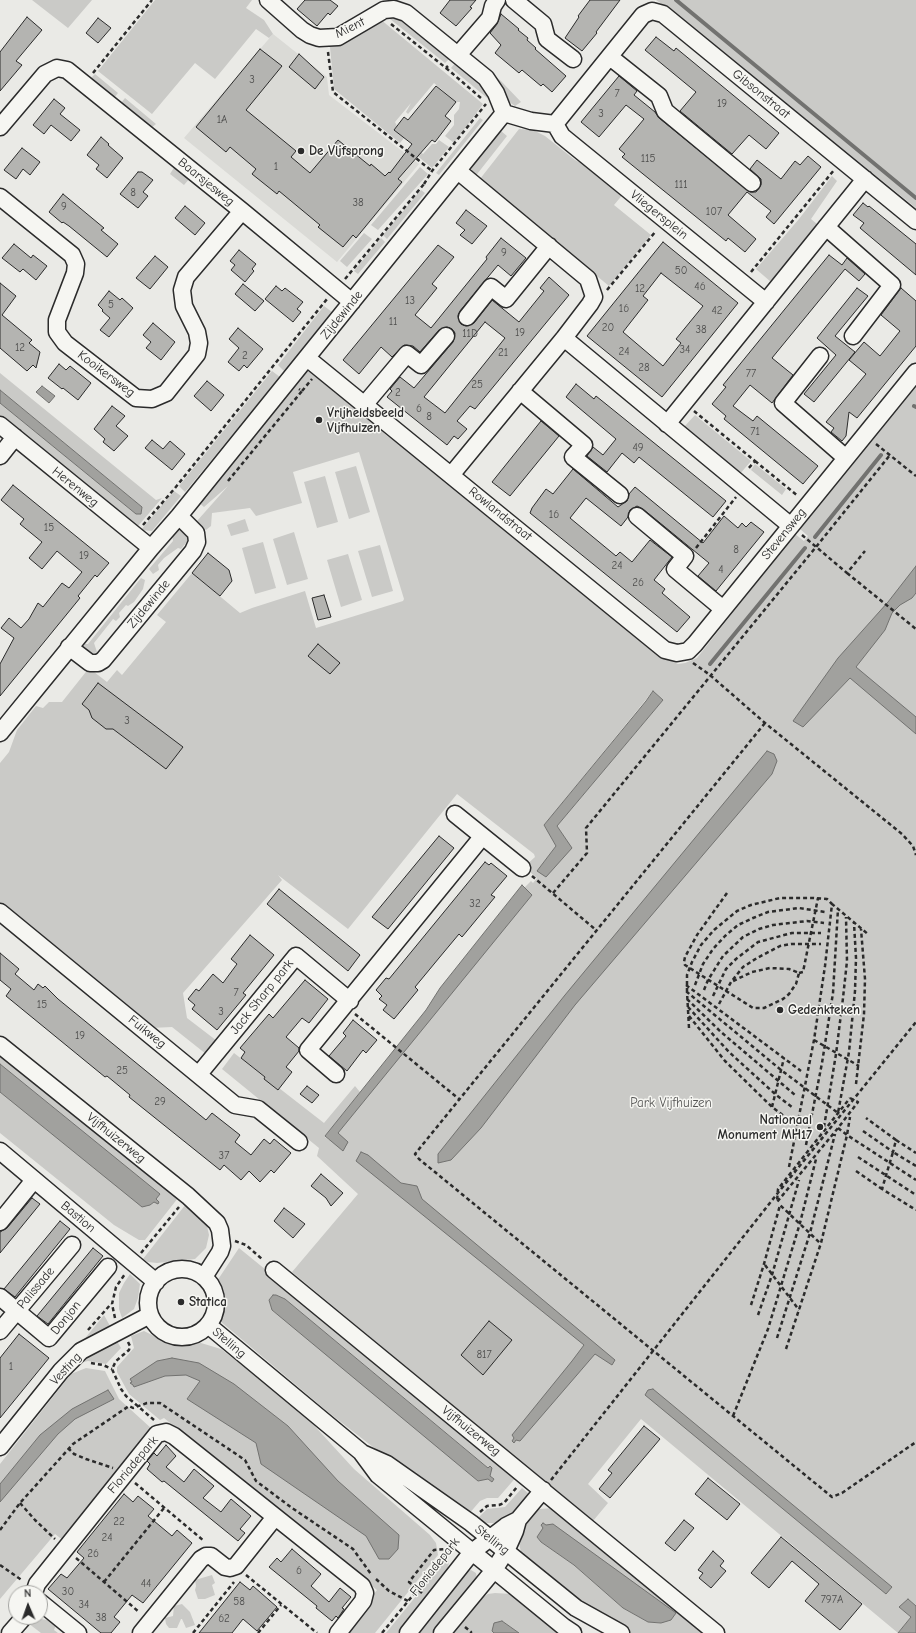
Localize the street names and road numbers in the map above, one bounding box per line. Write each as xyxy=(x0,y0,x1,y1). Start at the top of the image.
street label: Mient xyxy=(333,14,367,42)
street label: Gibsonstraat xyxy=(729,66,793,122)
street label: Baarsjesweg xyxy=(175,155,237,209)
street label: Vliegersplein xyxy=(627,187,691,243)
street label: Zijdewinde xyxy=(318,287,366,343)
street label: Kooikersweg xyxy=(74,347,138,401)
street label: Herenweg xyxy=(49,463,101,511)
street label: Rowlandstraat xyxy=(465,484,535,544)
street label: Stevensweg xyxy=(758,505,810,563)
street label: Zijdewinde xyxy=(124,577,174,631)
street label: Jack Sharp park xyxy=(227,956,297,1038)
street label: Fuikweg xyxy=(125,1012,169,1052)
street label: Vijfhuizerweg xyxy=(83,1110,149,1166)
street label: Bastion xyxy=(57,1198,99,1236)
street label: Palissade xyxy=(14,1264,58,1312)
street label: Donjon xyxy=(48,1298,84,1338)
street label: Stelling xyxy=(209,1324,249,1362)
street label: Vesting xyxy=(47,1349,85,1389)
street label: Vijfhuizerweg xyxy=(438,1403,504,1459)
street label: Floriadepark xyxy=(104,1433,162,1497)
street label: Stelling xyxy=(472,1522,512,1558)
street label: Floriadepark xyxy=(407,1535,463,1599)

